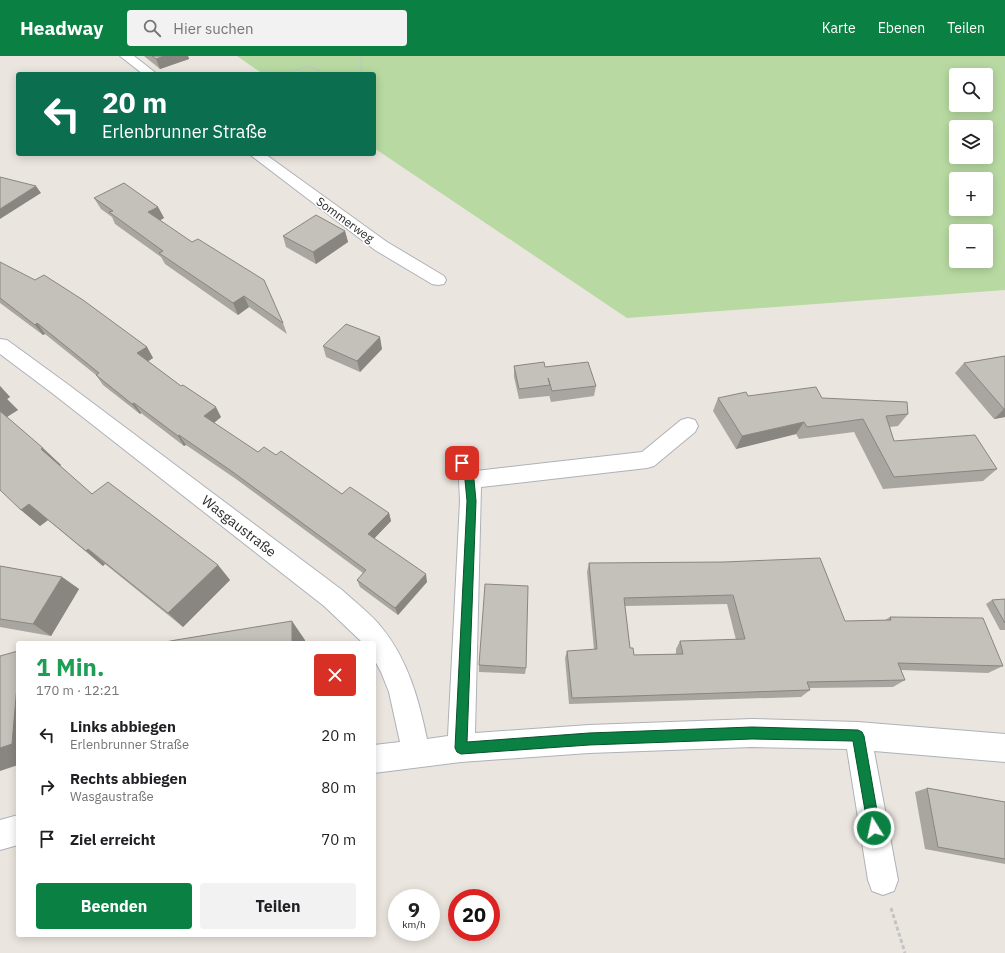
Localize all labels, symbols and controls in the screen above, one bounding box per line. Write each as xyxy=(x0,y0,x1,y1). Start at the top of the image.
search box xyxy=(127,10,407,46)
text: Headway xyxy=(20,16,103,40)
icon: search xyxy=(141,17,163,39)
text: Hier suchen xyxy=(173,19,254,38)
text: Karte xyxy=(822,19,856,37)
text: Ebenen xyxy=(878,19,925,37)
text: Teilen xyxy=(947,19,985,37)
map controls xyxy=(949,68,993,268)
button: search xyxy=(949,68,993,112)
text: 20 m xyxy=(102,84,167,121)
icon: left xyxy=(36,88,88,140)
text: Erlenbrunner Straße xyxy=(102,120,267,143)
button: layers xyxy=(949,120,993,164)
button: + xyxy=(949,172,993,216)
street label: Sommerweg xyxy=(313,194,378,246)
button: − xyxy=(949,224,993,268)
pin xyxy=(445,446,479,480)
icon: arrive xyxy=(451,452,473,474)
street label: Wasgaustraße xyxy=(198,491,280,561)
text: 1 Min. xyxy=(36,651,104,683)
button: close xyxy=(314,654,356,696)
text: 170 m · 12:21 xyxy=(36,682,119,699)
text: Links abbiegen xyxy=(70,717,176,736)
icon: left xyxy=(36,724,58,746)
text: 20 m xyxy=(321,726,356,745)
text: Erlenbrunner Straße xyxy=(70,736,189,753)
text: Rechts abbiegen xyxy=(70,769,187,788)
icon: right xyxy=(36,776,58,798)
text: 80 m xyxy=(321,778,356,797)
text: Wasgaustraße xyxy=(70,788,154,805)
position arrow xyxy=(853,807,895,849)
icon: arrive xyxy=(36,828,58,850)
text: Ziel erreicht xyxy=(70,830,156,849)
text: 70 m xyxy=(321,830,356,849)
button: Beenden xyxy=(36,883,192,929)
button: Teilen xyxy=(200,883,356,929)
speed limit sign: 20 xyxy=(448,889,500,941)
text: 9 xyxy=(408,896,420,923)
text: km/h xyxy=(402,918,426,931)

